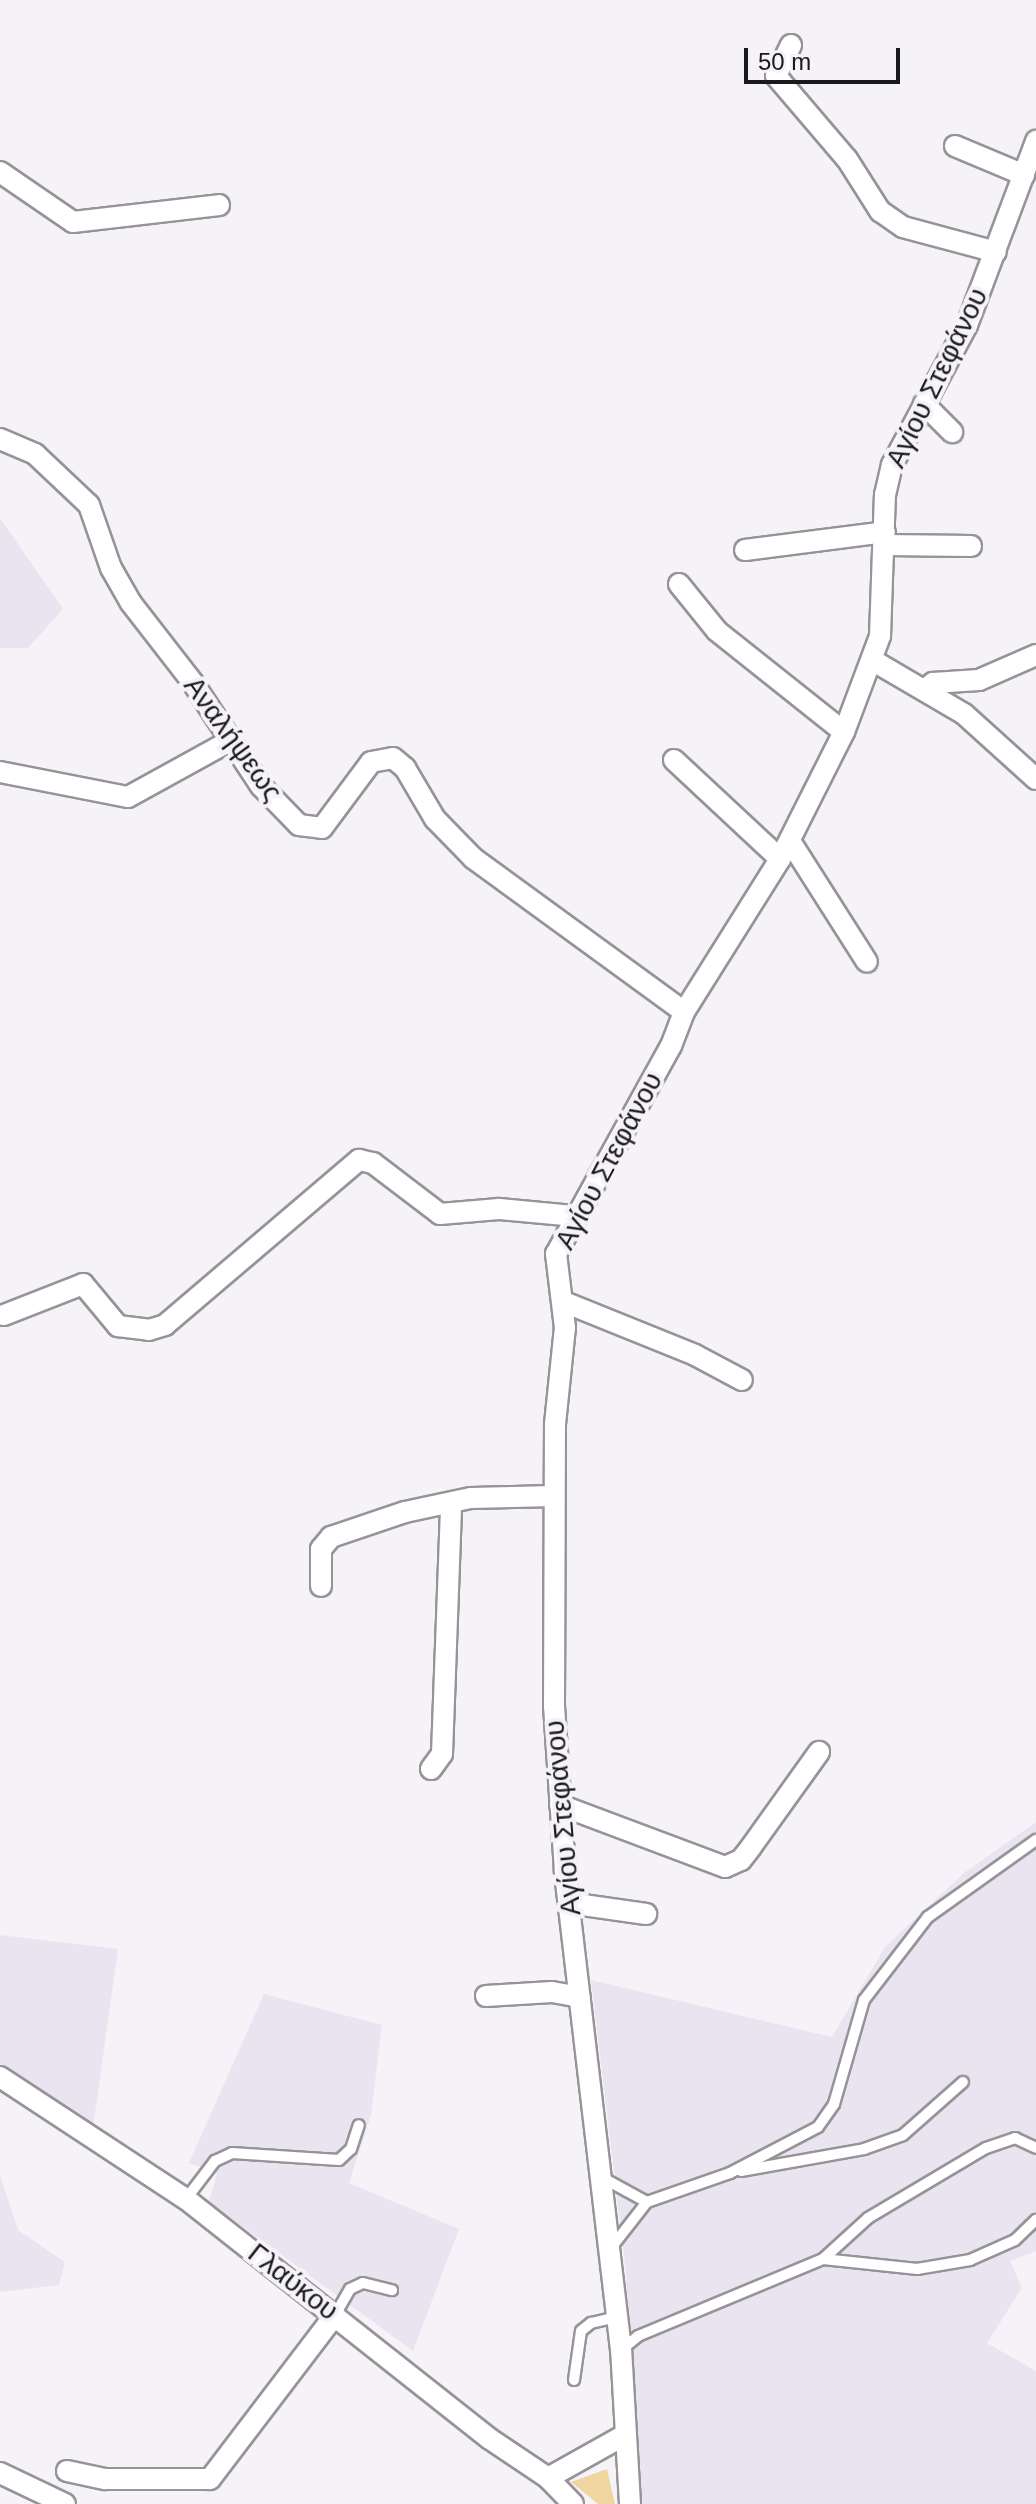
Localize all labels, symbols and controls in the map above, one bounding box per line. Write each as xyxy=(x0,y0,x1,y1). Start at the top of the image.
scale bar xyxy=(748,32,904,82)
text: 50 m xyxy=(758,48,811,75)
street label: Αγίου Στεφάνου xyxy=(879,283,995,473)
street label: Αναλήψεως xyxy=(177,670,289,808)
street label: Αγίου Στεφάνου xyxy=(548,1067,670,1255)
street label: Αγίου Στεφάνου xyxy=(538,1719,588,1917)
street label: Γλαύκου xyxy=(241,2236,345,2328)

